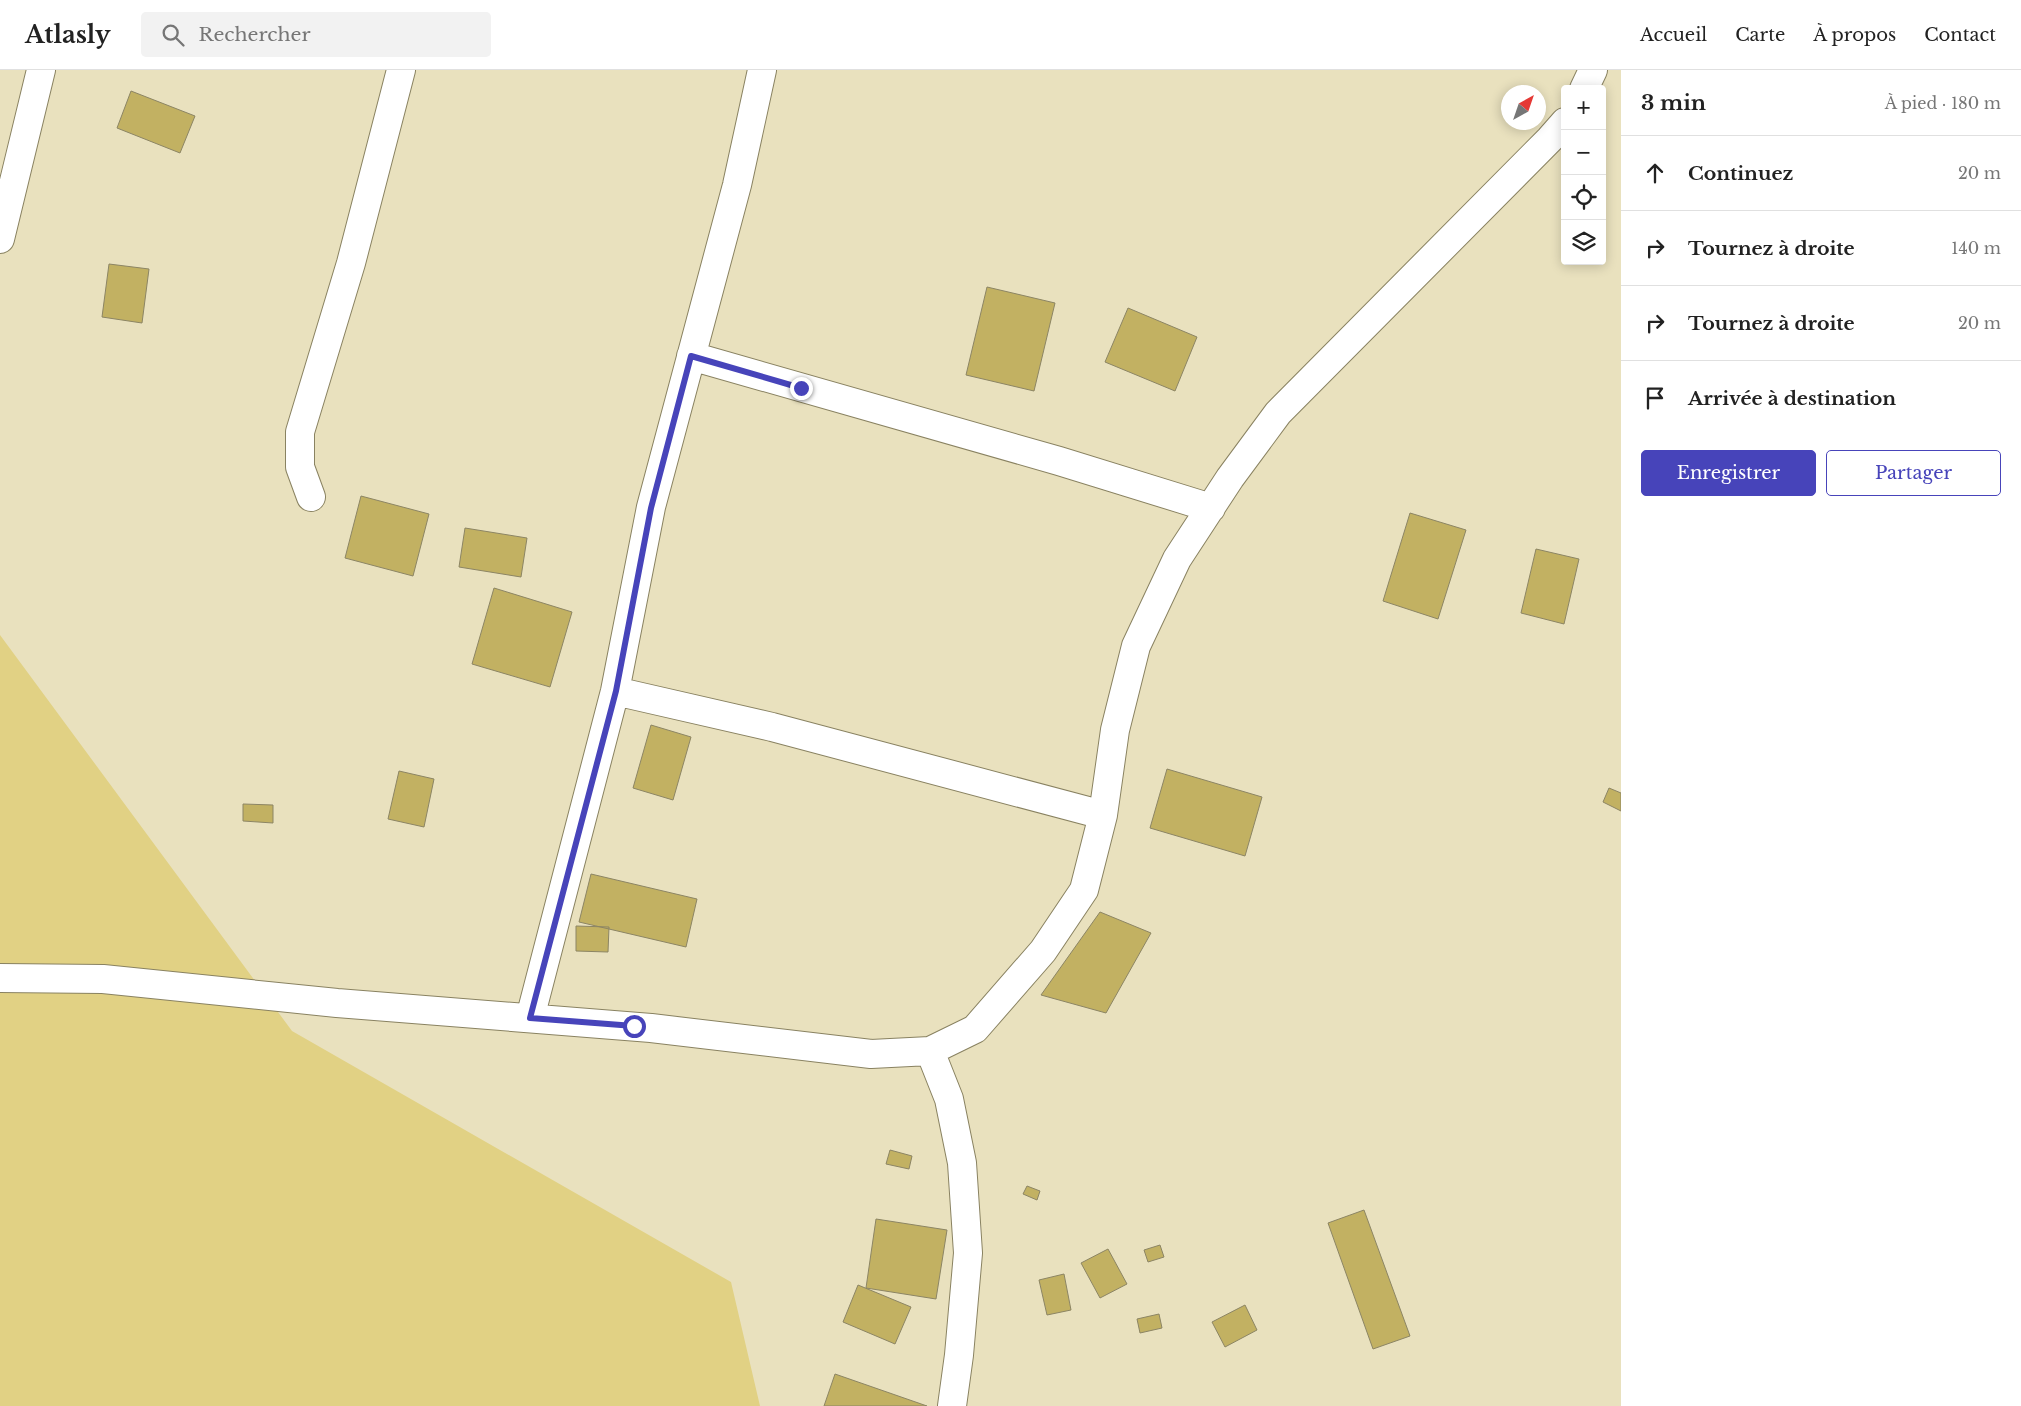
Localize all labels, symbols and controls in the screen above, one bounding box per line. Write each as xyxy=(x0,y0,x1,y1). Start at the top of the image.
search box xyxy=(141,12,491,57)
text: Atlasly xyxy=(25,20,111,49)
icon: search xyxy=(159,21,187,49)
text: Rechercher xyxy=(199,23,311,46)
text: Accueil xyxy=(1640,24,1707,46)
text: Carte xyxy=(1735,24,1785,46)
text: À propos xyxy=(1813,24,1896,46)
text: Contact xyxy=(1924,24,1996,46)
north arrow xyxy=(1501,85,1546,130)
map controls xyxy=(1561,85,1606,265)
button: + xyxy=(1561,85,1606,130)
text: 3 min xyxy=(1641,90,1706,116)
text: À pied · 180 m xyxy=(1885,93,2001,113)
button: − xyxy=(1561,130,1606,175)
icon: ahead xyxy=(1641,159,1669,187)
text: Continuez xyxy=(1688,162,1793,185)
text: 20 m xyxy=(1958,163,2001,183)
button: locate xyxy=(1561,175,1606,220)
button: layers xyxy=(1561,220,1606,265)
icon: right xyxy=(1641,234,1669,262)
text: Tournez à droite xyxy=(1688,237,1855,260)
text: 140 m xyxy=(1951,238,2001,258)
icon: right xyxy=(1641,309,1669,337)
text: Tournez à droite xyxy=(1688,312,1855,335)
text: 20 m xyxy=(1958,313,2001,333)
route end xyxy=(790,377,813,400)
icon: arrive xyxy=(1641,384,1669,412)
text: Arrivée à destination xyxy=(1688,387,1896,410)
button: Enregistrer xyxy=(1641,450,1816,496)
button: Partager xyxy=(1826,450,2001,496)
route start xyxy=(623,1015,646,1038)

